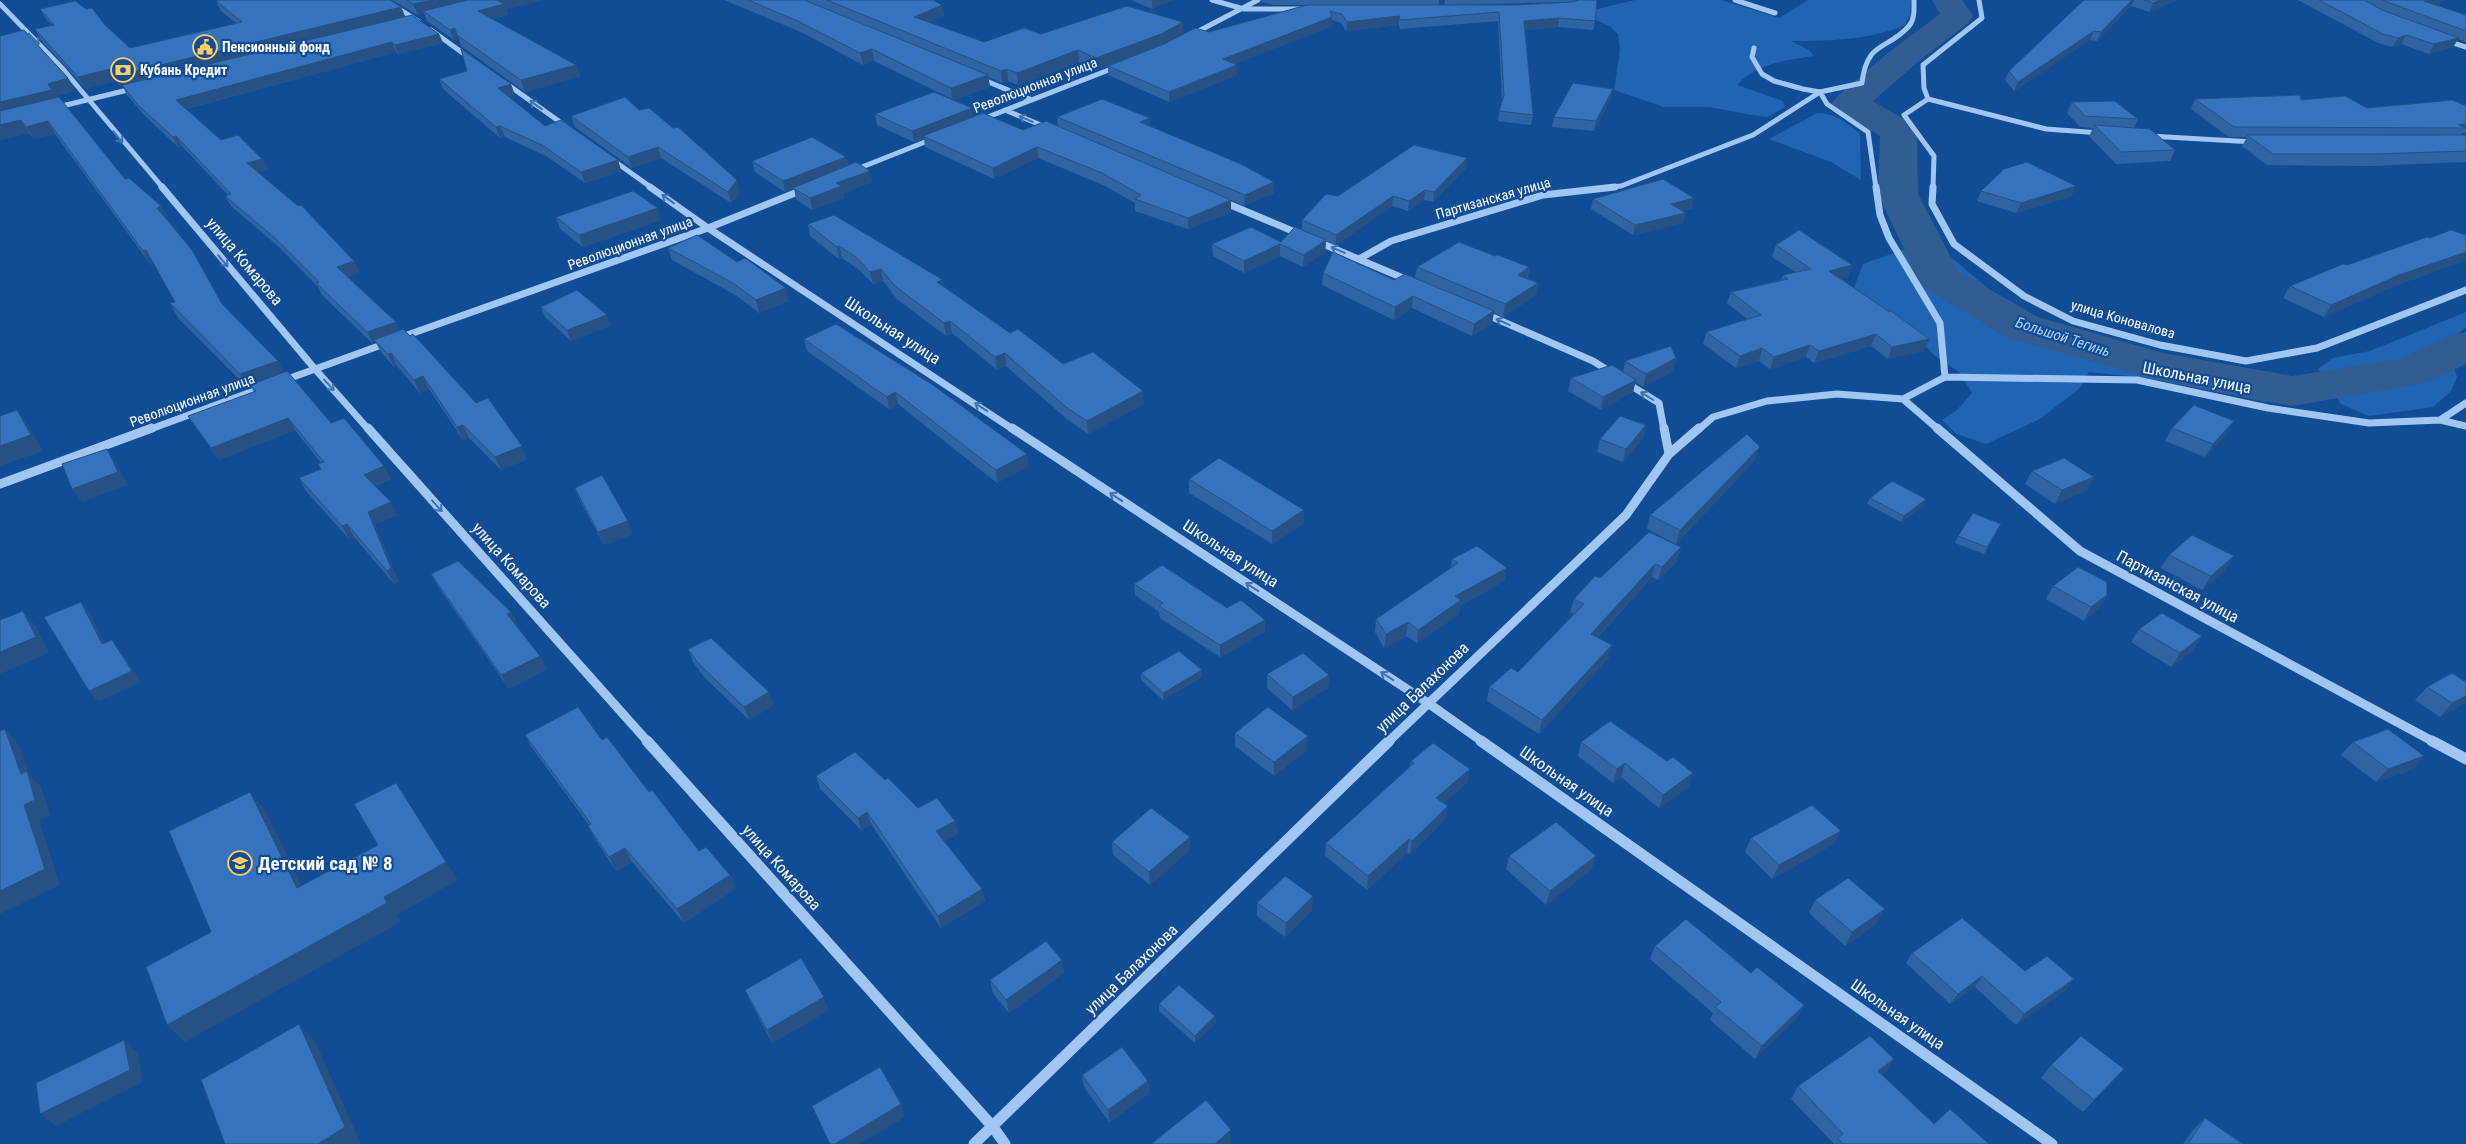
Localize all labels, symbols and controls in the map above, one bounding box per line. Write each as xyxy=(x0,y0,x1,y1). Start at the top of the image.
one-way arrow xyxy=(28,33,40,45)
public building icon: Пенсионный фонд xyxy=(192,34,218,60)
place label: Пенсионный фонд xyxy=(222,39,330,55)
street label: Революционная улица xyxy=(971,54,1099,116)
bank icon: Кубань Кредит xyxy=(110,57,136,83)
place label: Кубань Кредит xyxy=(140,62,228,78)
one-way arrow xyxy=(529,100,543,110)
one-way arrow xyxy=(1019,114,1034,123)
one-way arrow xyxy=(113,130,124,143)
street label: Партизанская улица xyxy=(1434,174,1552,222)
one-way arrow xyxy=(662,194,676,204)
street label: Революционная улица xyxy=(565,213,695,273)
street label: улица Комарова xyxy=(202,214,287,309)
one-way arrow xyxy=(1331,245,1346,254)
one-way arrow xyxy=(218,254,229,267)
street label: Школьная улица xyxy=(841,292,944,368)
street label: улица Коновалова xyxy=(2069,296,2177,342)
water label: Большой Тегинь xyxy=(2013,313,2113,361)
one-way arrow xyxy=(1496,316,1511,326)
street label: Школьная улица xyxy=(2141,358,2253,397)
street label: Революционная улица xyxy=(127,370,257,430)
one-way arrow xyxy=(323,378,335,391)
one-way arrow xyxy=(1640,390,1654,401)
one-way arrow xyxy=(974,402,988,412)
one-way arrow xyxy=(1109,492,1123,502)
one-way arrow xyxy=(431,499,443,512)
street label: Школьная улица xyxy=(1179,515,1282,591)
street label: улица Комарова xyxy=(468,519,555,612)
street label: Партизанская улица xyxy=(2113,546,2242,627)
one-way arrow xyxy=(1245,581,1259,591)
street label: улица Балахонова xyxy=(1372,638,1473,736)
one-way arrow xyxy=(1381,671,1395,681)
street label: Школьная улица xyxy=(1516,742,1617,821)
street label: улица Комарова xyxy=(738,821,825,914)
school or university icon: Детский сад № 8 xyxy=(227,850,253,876)
place label: Детский сад № 8 xyxy=(258,852,393,875)
street label: улица Балахонова xyxy=(1081,920,1182,1018)
street label: Школьная улица xyxy=(1847,975,1948,1054)

